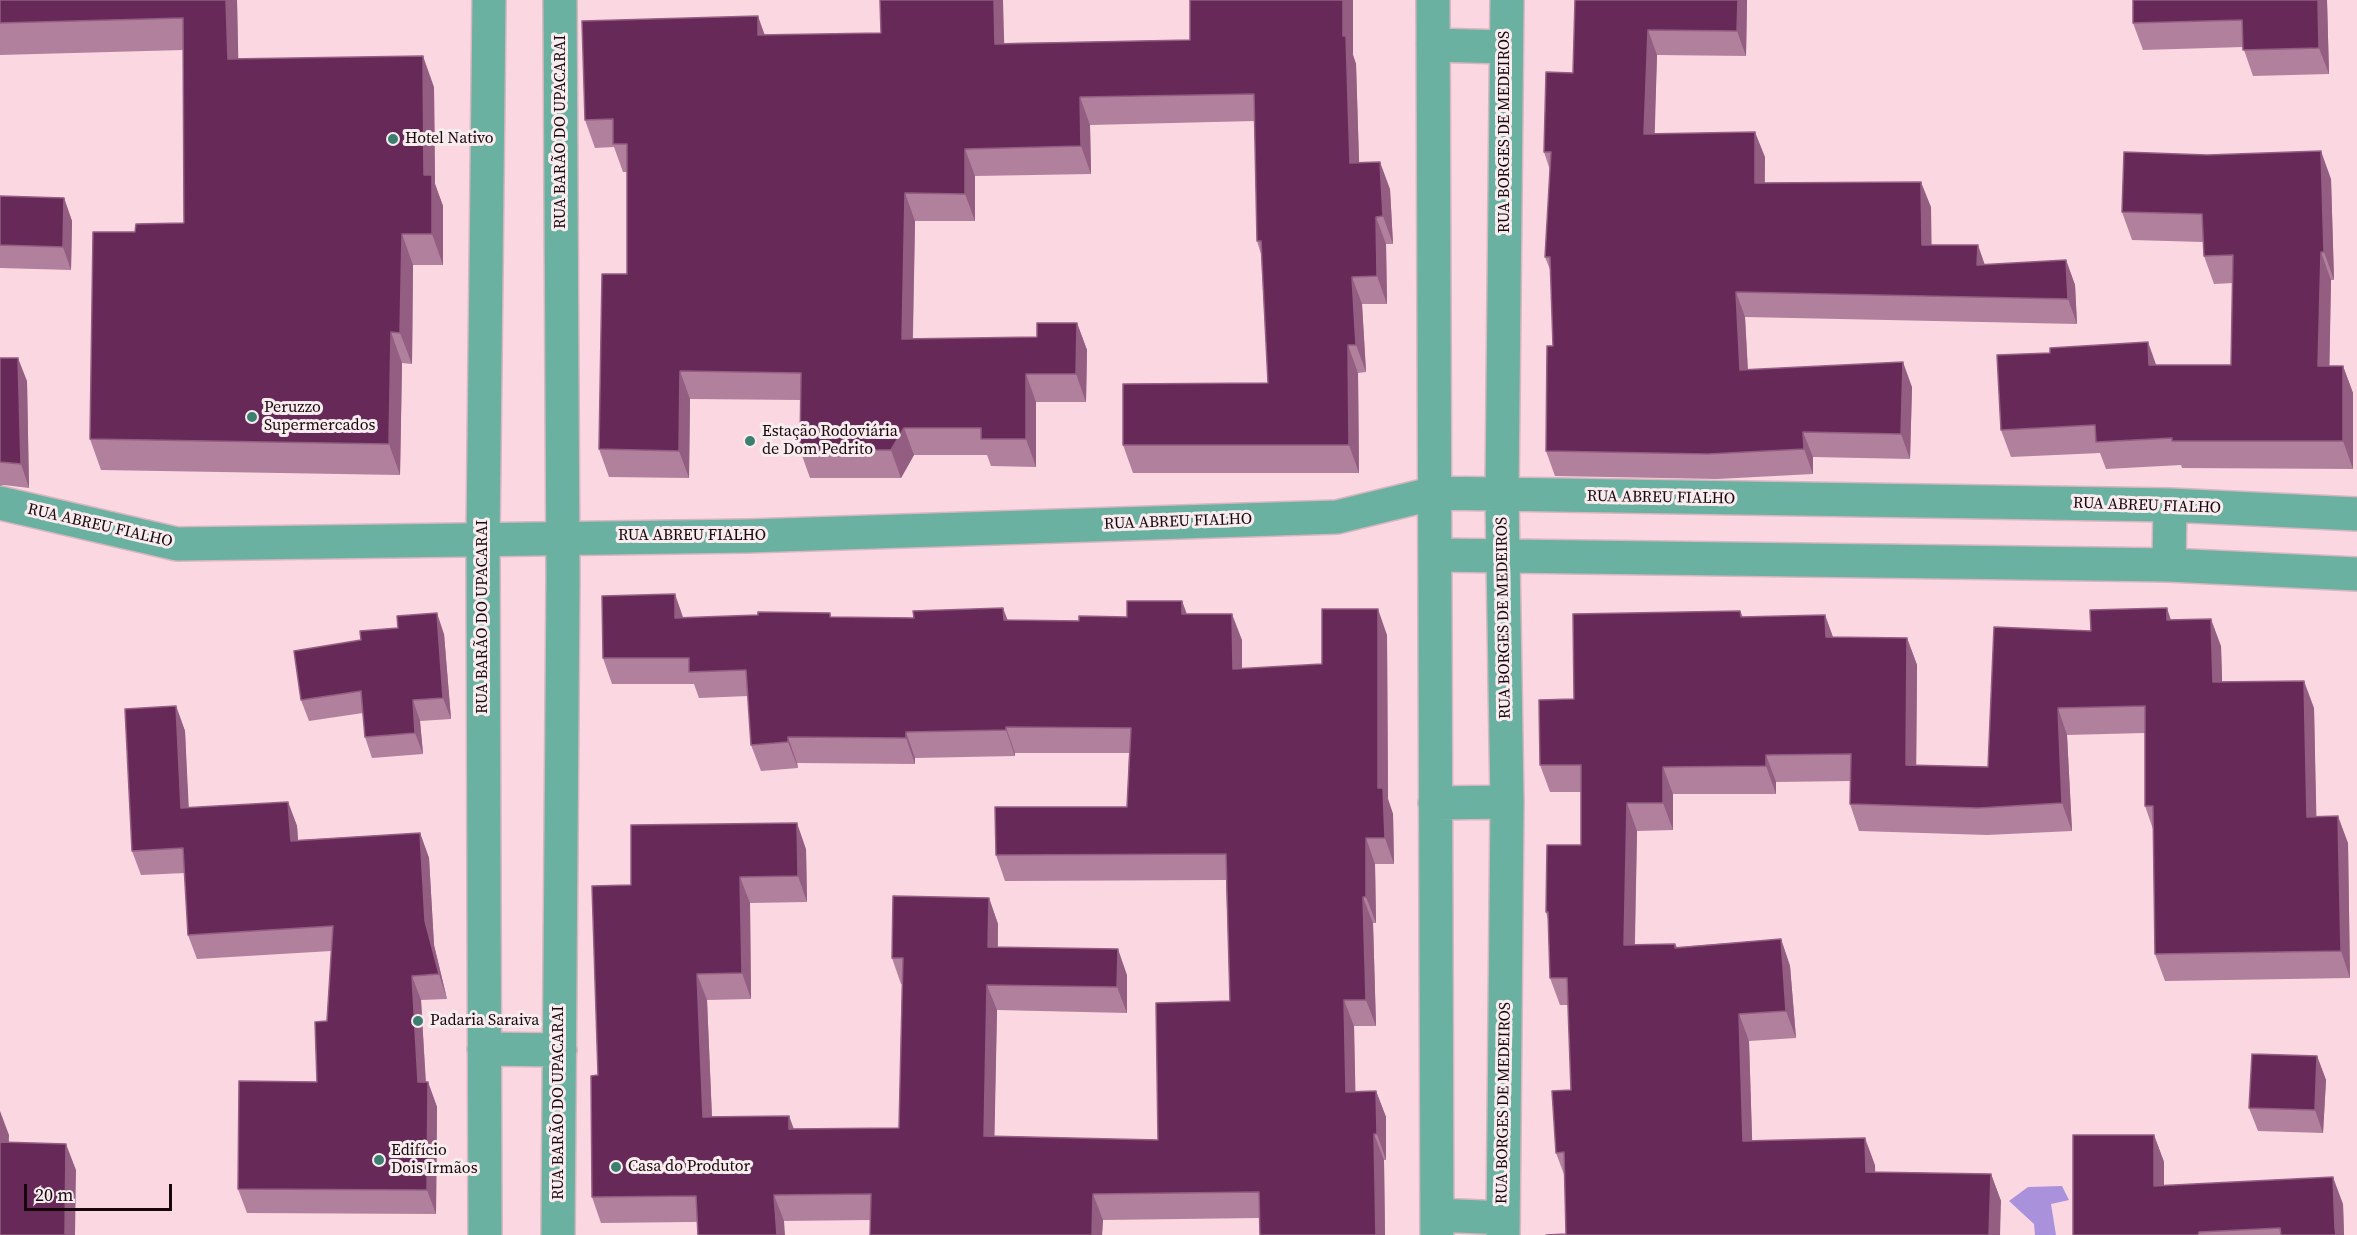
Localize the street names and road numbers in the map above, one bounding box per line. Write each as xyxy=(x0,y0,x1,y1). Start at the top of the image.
street label: RUA BORGES DE MEDEIROS xyxy=(1495,31,1515,233)
street label: RUA BARÃO DO UPACARAI xyxy=(551,35,571,229)
street label: RUA ABREU FIALHO xyxy=(1587,487,1735,509)
street label: RUA ABREU FIALHO xyxy=(2073,494,2221,518)
street label: RUA ABREU FIALHO xyxy=(26,500,174,552)
street label: RUA ABREU FIALHO xyxy=(1104,510,1252,534)
street label: RUA BORGES DE MEDEIROS xyxy=(1493,517,1515,719)
street label: RUA BARÃO DO UPACARAI xyxy=(473,520,493,714)
street label: RUA ABREU FIALHO xyxy=(618,526,766,546)
street label: RUA BORGES DE MEDEIROS xyxy=(1493,1002,1515,1204)
street label: RUA BARÃO DO UPACARAI xyxy=(549,1006,569,1200)

